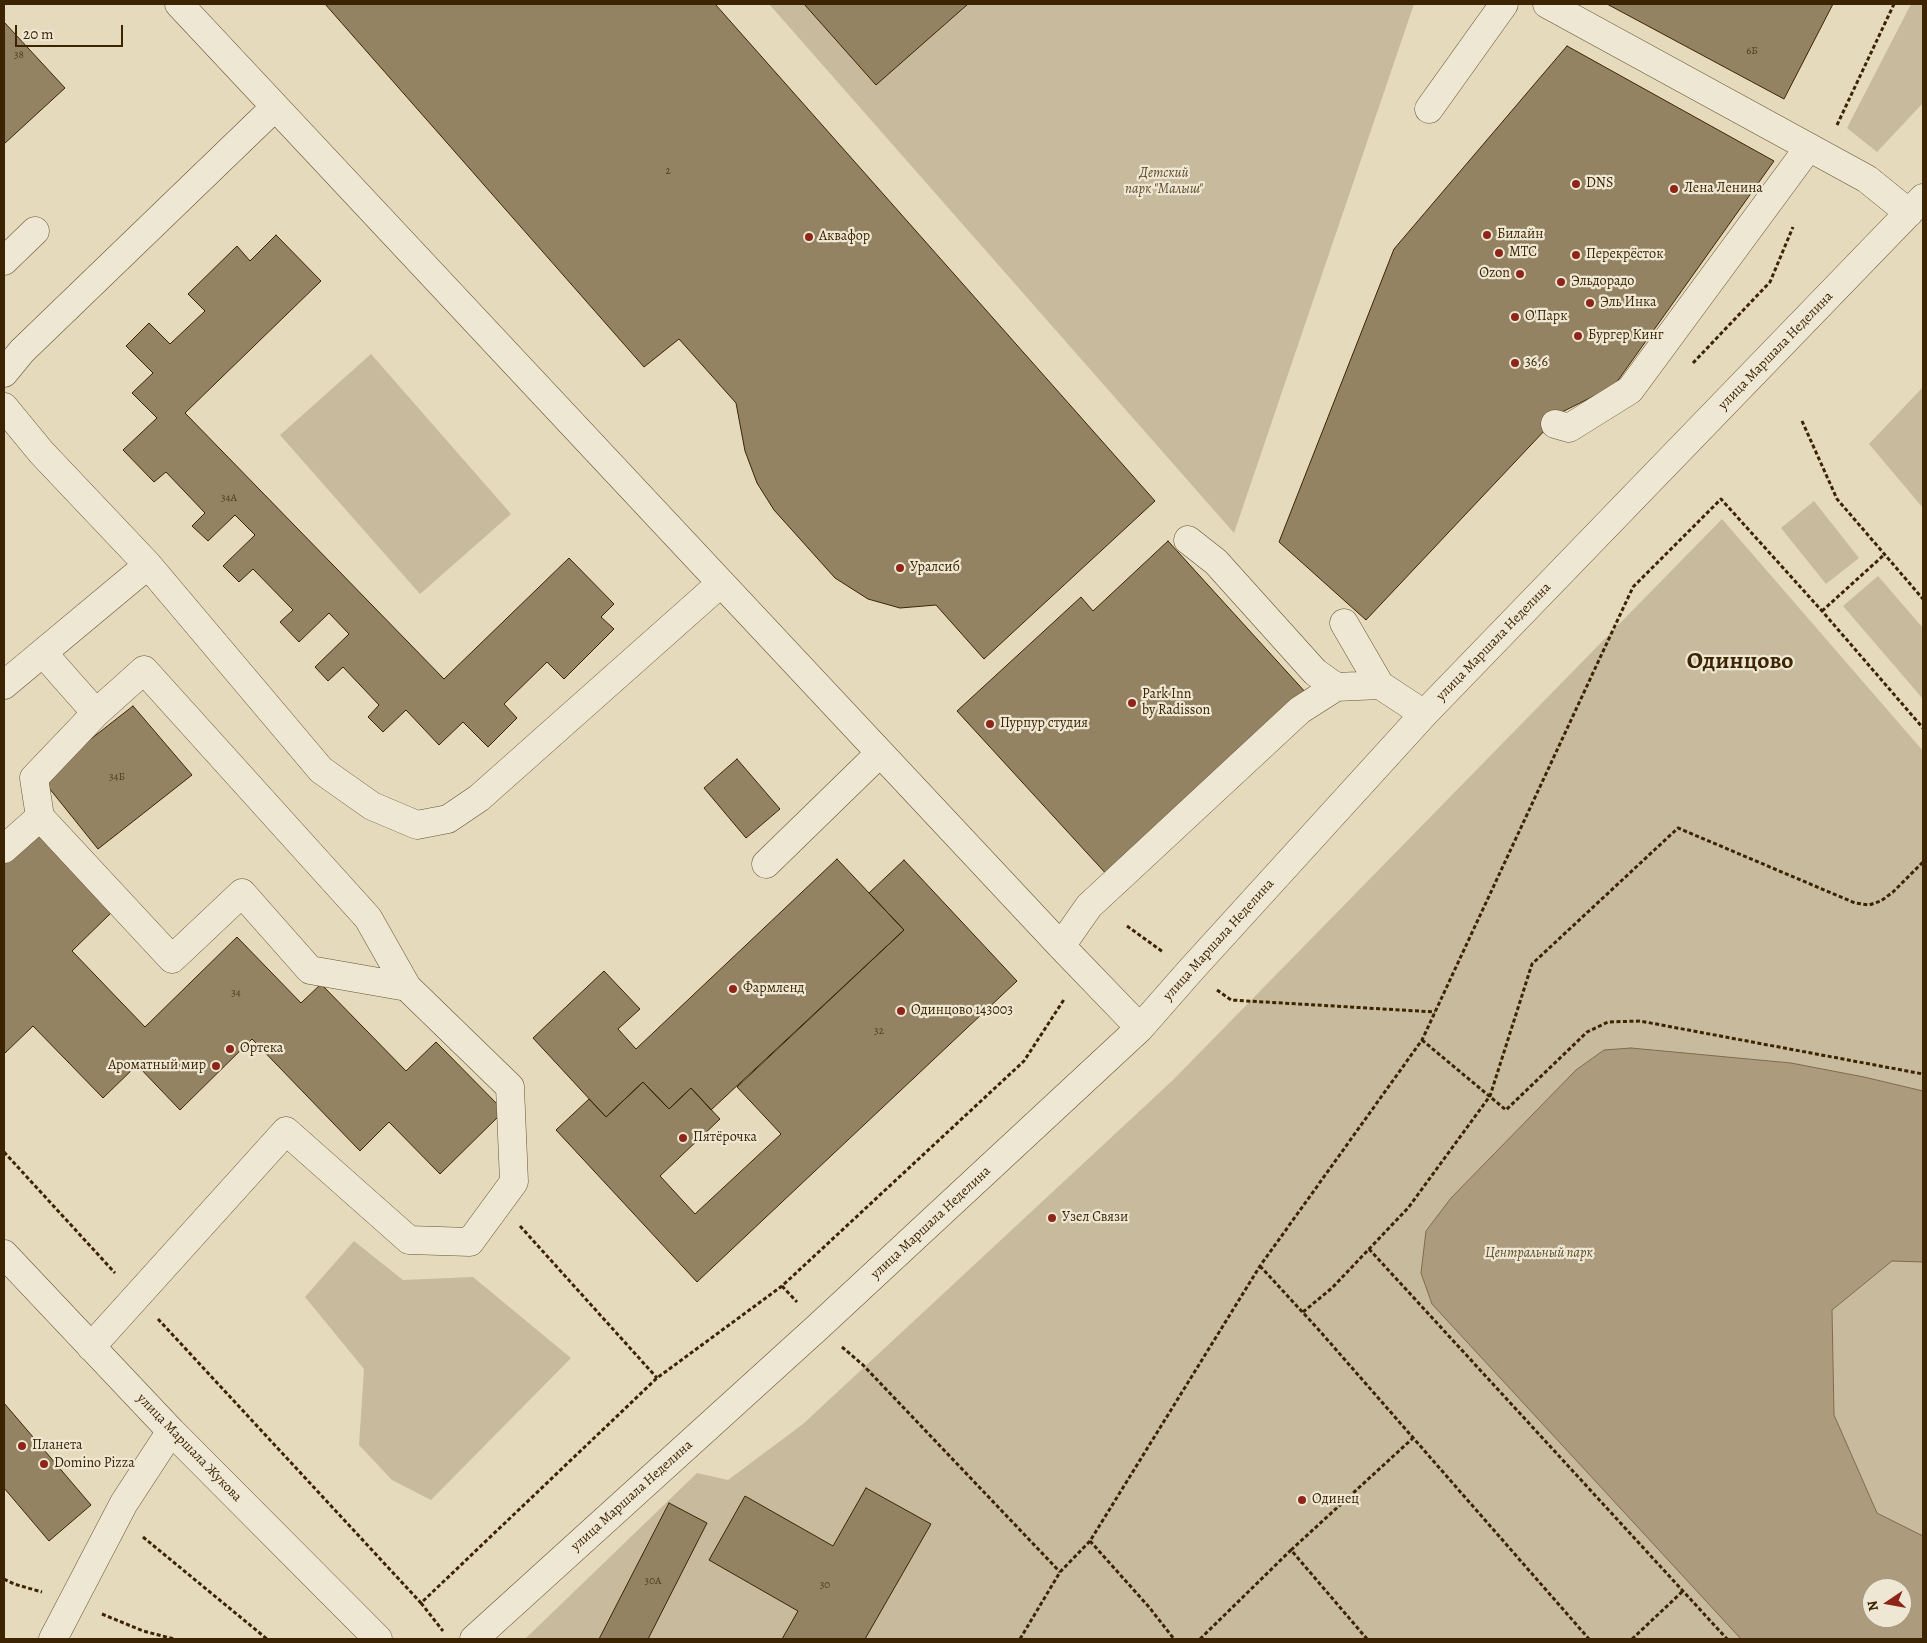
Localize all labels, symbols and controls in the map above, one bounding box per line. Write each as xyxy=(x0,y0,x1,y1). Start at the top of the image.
scale bar xyxy=(18,15,125,47)
text: 20 m xyxy=(23,24,54,44)
house number: 6Б xyxy=(1746,44,1758,58)
house number: 38 xyxy=(14,48,24,62)
house number: 2 xyxy=(665,164,671,178)
park label: Детский парк "Малыш" xyxy=(1125,166,1203,198)
place label: DNS xyxy=(1586,176,1613,192)
marker: DNS xyxy=(1570,178,1582,190)
place label: Лена Ленина xyxy=(1684,181,1763,197)
marker: Лена Ленина xyxy=(1668,183,1680,195)
place label: Билайн xyxy=(1497,227,1543,243)
place label: Аквафор xyxy=(819,229,870,245)
marker: Билайн xyxy=(1481,229,1493,241)
marker: Аквафор xyxy=(803,231,815,243)
place label: МТС xyxy=(1509,245,1537,261)
marker: МТС xyxy=(1493,247,1505,259)
place label: Перекрёсток xyxy=(1586,247,1663,263)
marker: Перекрёсток xyxy=(1570,249,1582,261)
place label: Ozon xyxy=(1479,266,1510,282)
marker: Ozon xyxy=(1514,268,1526,280)
place label: Эльдорадо xyxy=(1571,274,1634,290)
marker: Эльдорадо xyxy=(1555,276,1567,288)
street label: улица Маршала Неделина xyxy=(1715,288,1837,414)
place label: Эль Инка xyxy=(1600,295,1656,311)
marker: Эль Инка xyxy=(1584,297,1596,309)
place label: О'Парк xyxy=(1525,309,1567,325)
marker: О'Парк xyxy=(1509,311,1521,323)
place label: Бургер Кинг xyxy=(1588,328,1664,344)
marker: Бургер Кинг xyxy=(1572,330,1584,342)
place label: 36,6 xyxy=(1525,355,1548,371)
marker: 36,6 xyxy=(1509,357,1521,369)
house number: 34А xyxy=(221,491,237,505)
place label: Уралсиб xyxy=(910,560,960,576)
marker: Уралсиб xyxy=(894,562,906,574)
street label: улица Маршала Неделина xyxy=(1433,579,1555,705)
district label: Одинцово xyxy=(1687,648,1793,676)
place label: Park Inn by Radisson xyxy=(1142,687,1210,720)
marker: Park Inn by Radisson xyxy=(1126,697,1138,709)
place label: Пурпур студия xyxy=(1000,716,1088,732)
marker: Пурпур студия xyxy=(984,718,996,730)
house number: 34Б xyxy=(109,770,125,784)
street label: улица Маршала Неделина xyxy=(1160,876,1278,1004)
place label: Фармленд xyxy=(743,981,804,997)
marker: Фармленд xyxy=(727,983,739,995)
house number: 34 xyxy=(231,986,241,1000)
place label: Одинцово 143003 xyxy=(911,1003,1013,1019)
marker: Одинцово 143003 xyxy=(895,1005,907,1017)
house number: 32 xyxy=(874,1024,884,1038)
place label: Ортека xyxy=(240,1041,283,1057)
marker: Ортека xyxy=(224,1043,236,1055)
place label: Ароматный мир xyxy=(108,1058,206,1074)
marker: Ароматный мир xyxy=(210,1060,222,1072)
place label: Пятёрочка xyxy=(693,1130,757,1146)
marker: Пятёрочка xyxy=(677,1132,689,1144)
street label: улица Маршала Неделина xyxy=(868,1163,994,1283)
place label: Узел Связи xyxy=(1062,1210,1128,1226)
marker: Узел Связи xyxy=(1046,1212,1058,1224)
park label: Центральный парк xyxy=(1485,1246,1593,1262)
street label: улица Маршала Жукова xyxy=(133,1390,245,1506)
street label: улица Маршала Неделина xyxy=(568,1437,696,1555)
place label: Планета xyxy=(32,1438,83,1454)
marker: Планета xyxy=(16,1440,28,1452)
place label: Domino Pizza xyxy=(54,1456,135,1472)
marker: Domino Pizza xyxy=(38,1458,50,1470)
place label: Одинец xyxy=(1312,1492,1359,1508)
marker: Одинец xyxy=(1296,1494,1308,1506)
house number: 30А xyxy=(645,1574,661,1588)
house number: 30 xyxy=(820,1578,830,1592)
north arrow xyxy=(1862,1578,1912,1628)
text: N xyxy=(1862,1599,1883,1613)

